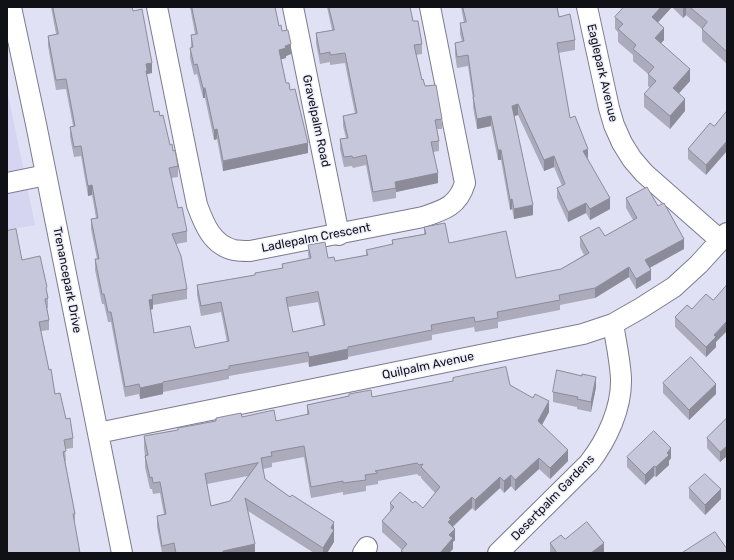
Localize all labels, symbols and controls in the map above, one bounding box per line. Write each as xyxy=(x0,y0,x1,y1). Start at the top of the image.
street label: Eaglepark Avenue xyxy=(584,23,620,123)
street label: Gravelpalm Road xyxy=(299,74,333,168)
street label: Ladlepalm Crescent xyxy=(260,220,372,256)
street label: Trenancepark Drive xyxy=(50,226,84,334)
street label: Quilpalm Avenue xyxy=(381,349,475,383)
street label: Desertpalm Gardens xyxy=(508,452,598,544)

